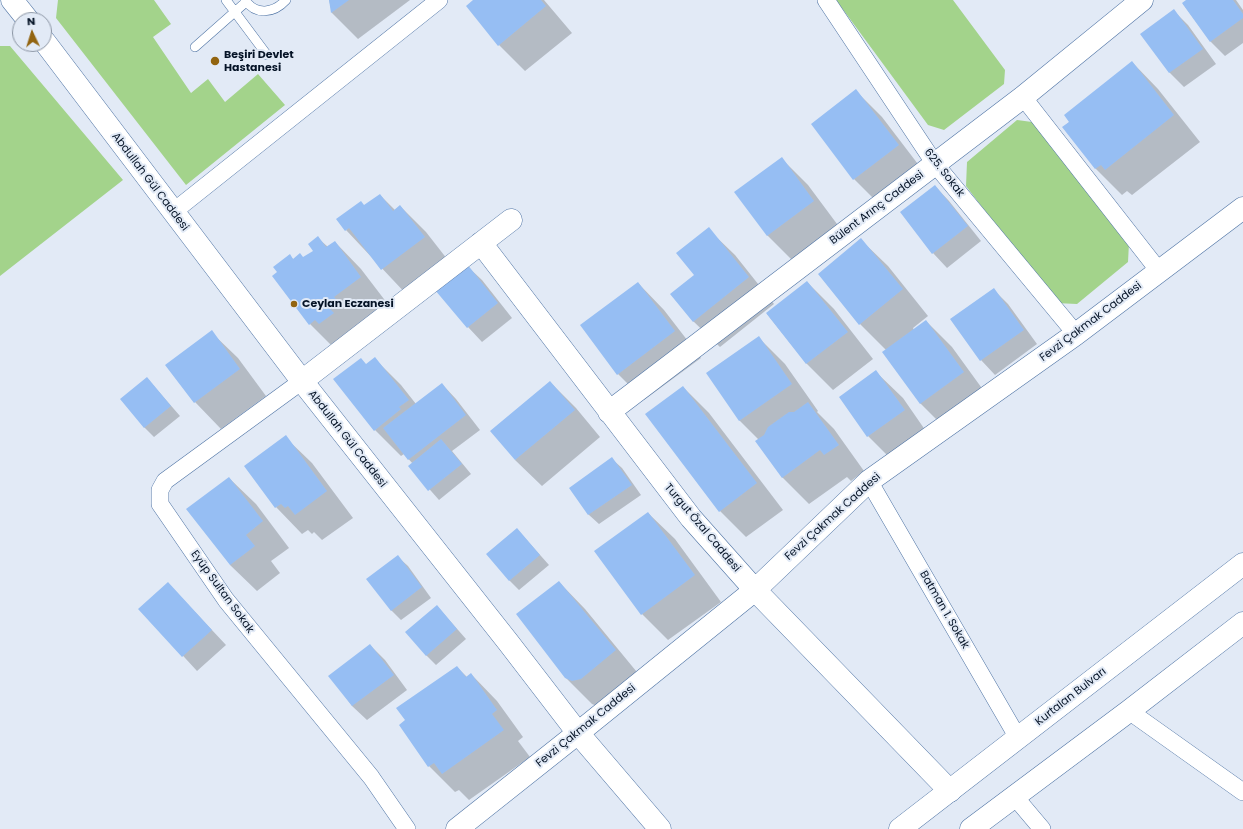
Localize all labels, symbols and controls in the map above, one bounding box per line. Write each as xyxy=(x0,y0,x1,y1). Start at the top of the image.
north arrow xyxy=(12,12,52,52)
text: N xyxy=(27,13,36,29)
place label: Beşiri Devlet Hastanesi xyxy=(224,48,294,74)
marker: Beşiri Devlet Hastanesi xyxy=(209,55,221,67)
street label: Abdullah Gül Caddesi xyxy=(109,130,191,234)
street label: 625. Sokak xyxy=(921,146,967,200)
street label: Bülent Arınç Caddesi xyxy=(827,168,927,248)
street label: Fevzi Çakmak Caddesi xyxy=(1037,279,1145,365)
place label: Ceylan Eczanesi xyxy=(302,297,394,311)
marker: Ceylan Eczanesi xyxy=(289,299,299,309)
street label: Abdullah Gül Caddesi xyxy=(305,388,389,490)
street label: Fevzi Çakmak Caddesi xyxy=(782,471,884,563)
street label: Turgut Özal Caddesi xyxy=(661,481,743,575)
street label: Eyüp Sultan Sokak xyxy=(188,548,256,636)
street label: Batman 1. Sokak xyxy=(916,569,972,651)
street label: Kurtalan Bulvarı xyxy=(1033,665,1109,729)
street label: Fevzi Çakmak Caddesi xyxy=(534,682,638,770)

